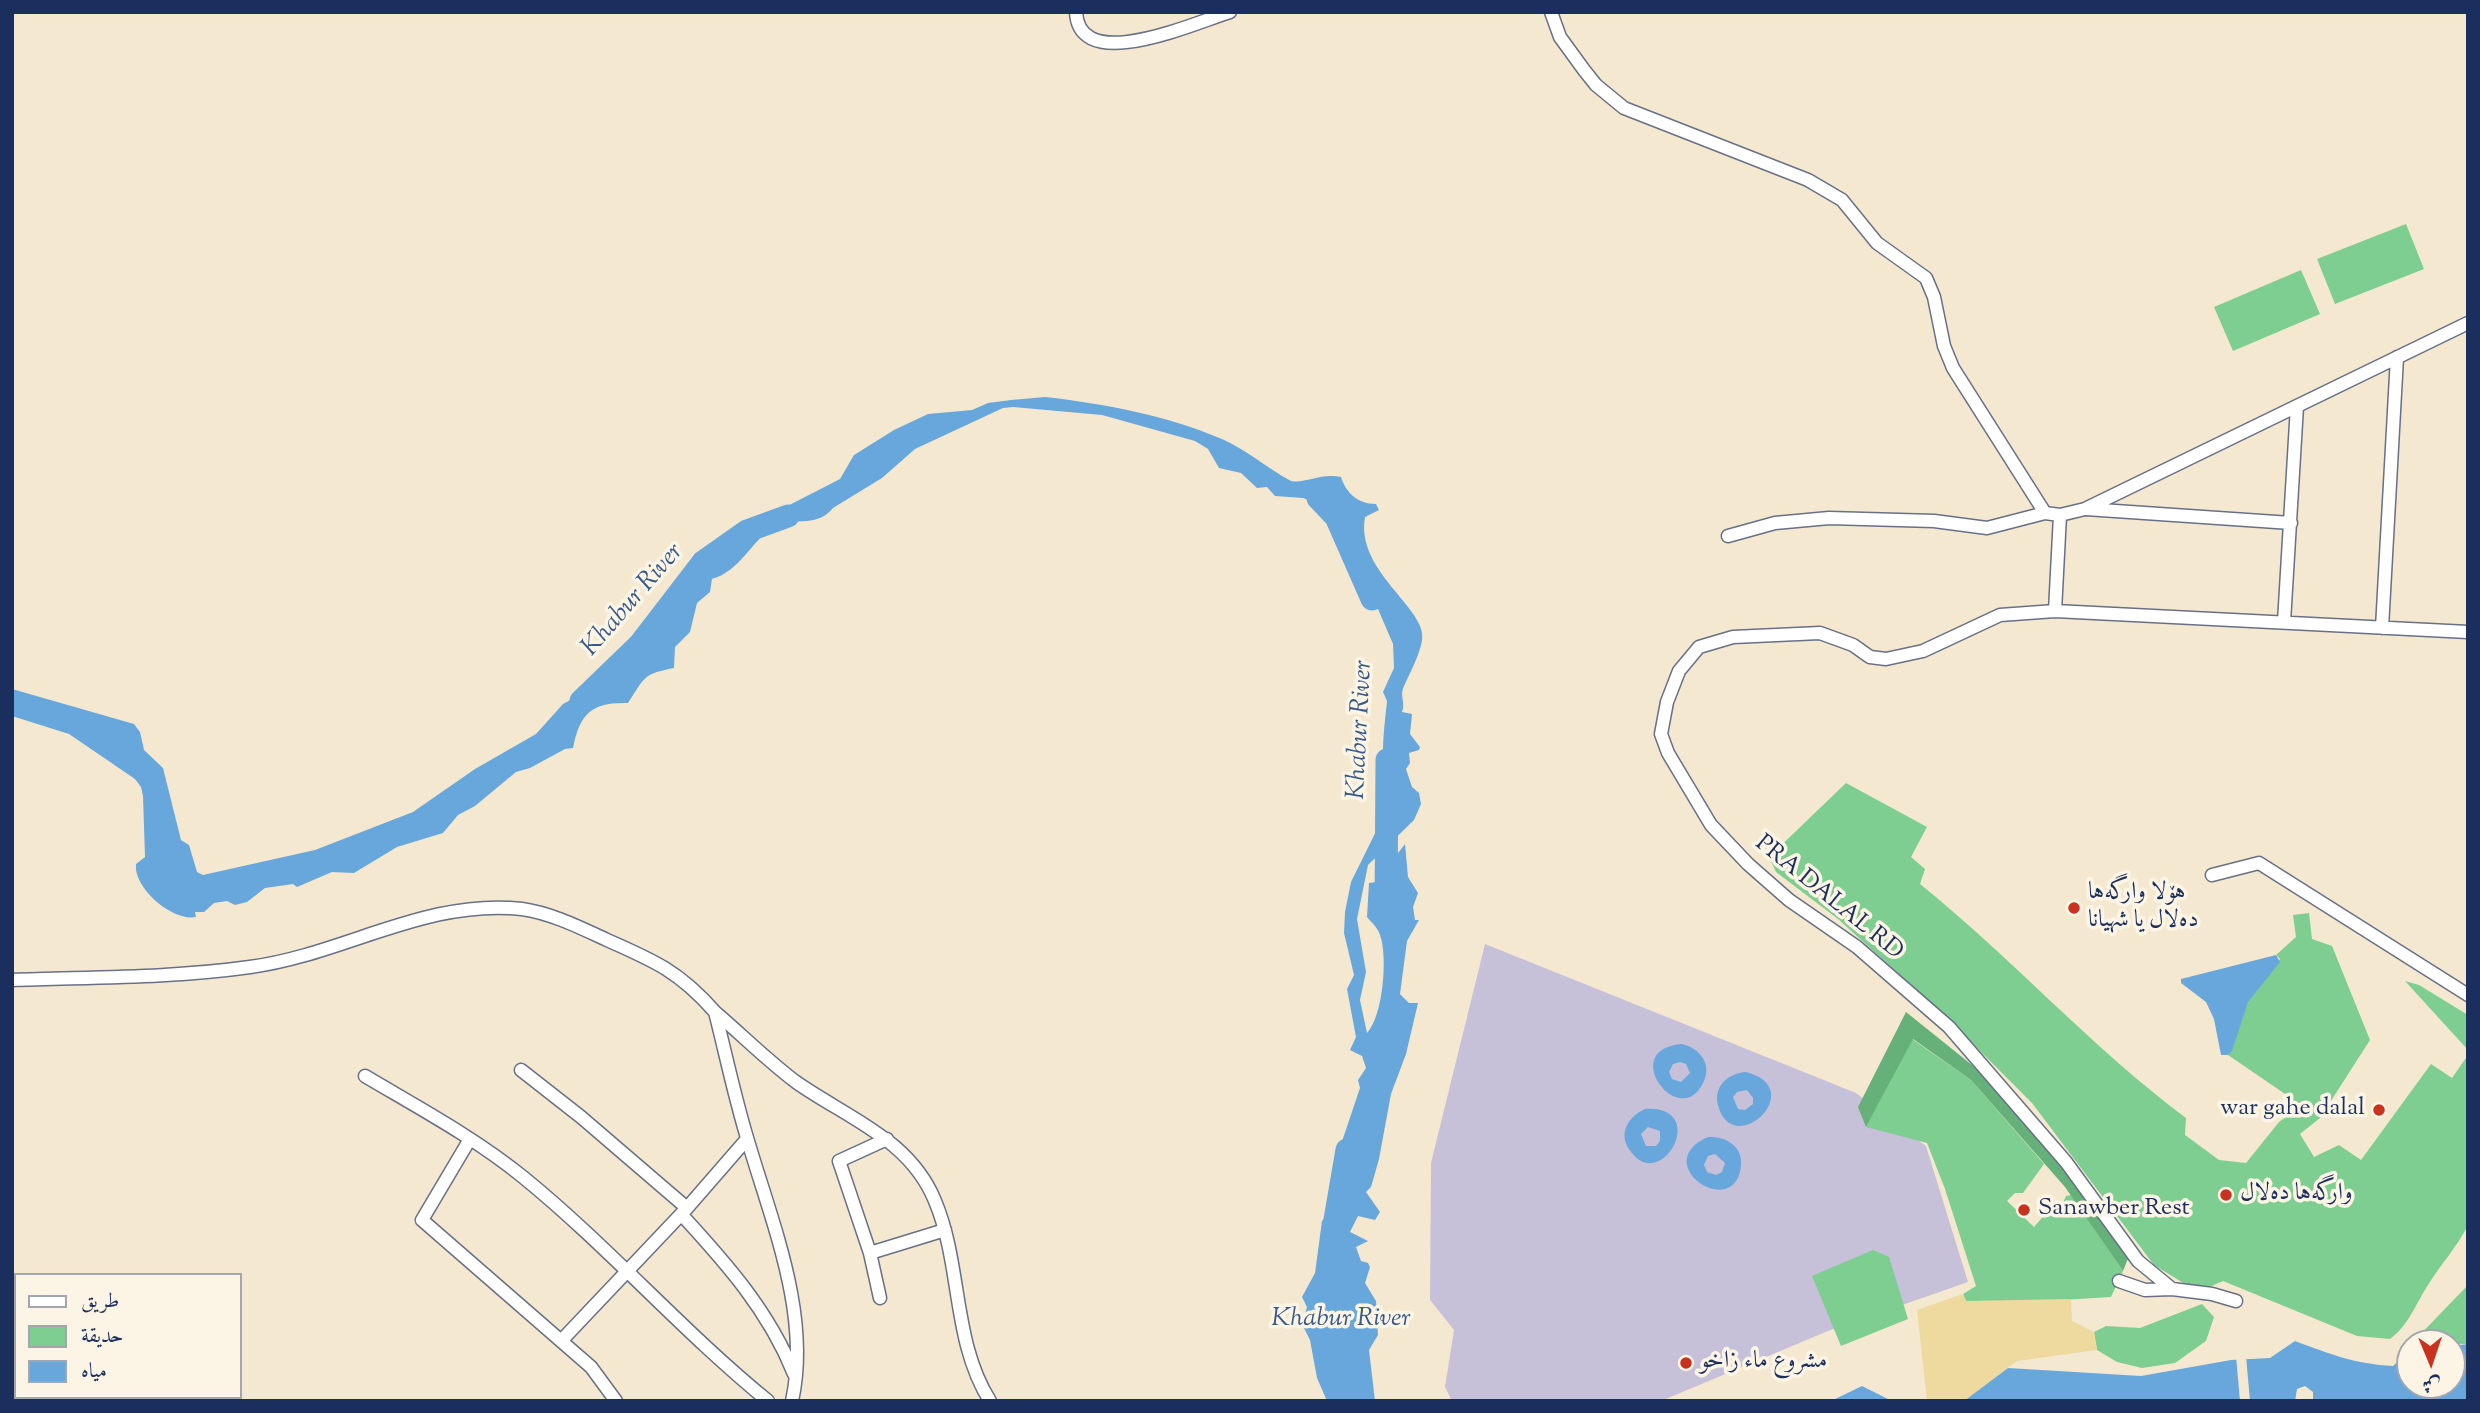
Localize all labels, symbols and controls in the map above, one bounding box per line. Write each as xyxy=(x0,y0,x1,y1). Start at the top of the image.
water label: Khabur River xyxy=(577,538,691,664)
water label: Khabur River xyxy=(1343,660,1381,800)
street label: PRA DALAL RD xyxy=(1748,830,1908,968)
place label: هۆلا وارگەها دەلال یا شهیانا xyxy=(2088,880,2199,936)
marker: هۆلا وارگەها دەلال یا شهیانا xyxy=(2066,900,2082,916)
place label: war gahe dalal xyxy=(2220,1096,2365,1124)
marker: war gahe dalal xyxy=(2371,1102,2387,1118)
place label: وارگەها دەلال xyxy=(2240,1181,2353,1209)
marker: وارگەها دەلال xyxy=(2218,1187,2234,1203)
place label: Sanawber Rest xyxy=(2038,1196,2190,1224)
marker: Sanawber Rest xyxy=(2016,1202,2032,1218)
legend xyxy=(14,1273,242,1399)
text: طريق xyxy=(81,1287,119,1317)
water label: Khabur River xyxy=(1271,1305,1411,1337)
text: حديقة xyxy=(81,1322,124,1352)
north arrow xyxy=(2396,1329,2466,1399)
place label: مشروع ماء زاخو xyxy=(1700,1349,1827,1377)
marker: مشروع ماء زاخو xyxy=(1678,1355,1694,1371)
text: مياه xyxy=(81,1357,107,1387)
text: ش xyxy=(2422,1370,2442,1397)

